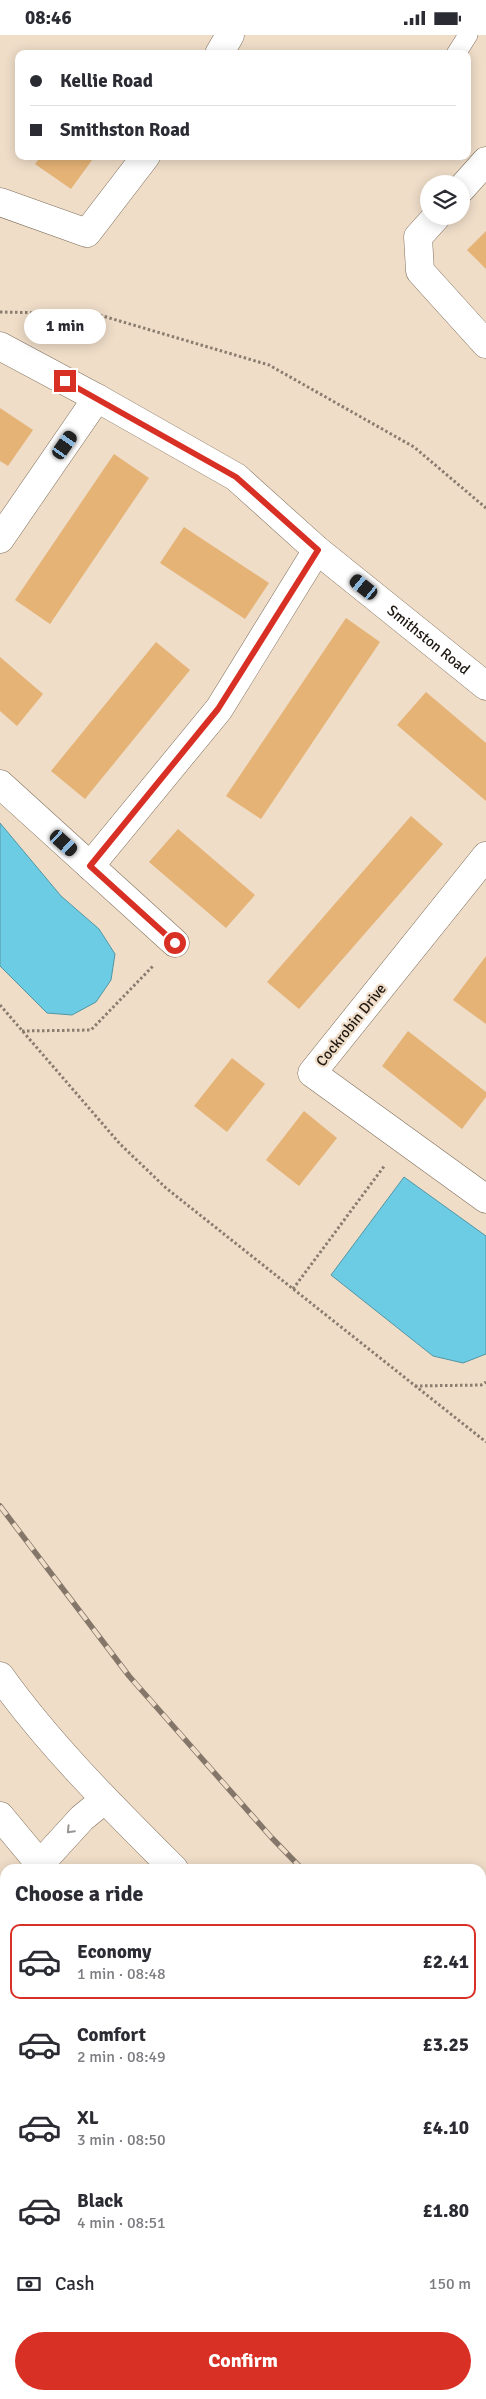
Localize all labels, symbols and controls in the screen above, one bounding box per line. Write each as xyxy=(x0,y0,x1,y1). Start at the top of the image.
text: 08:46 xyxy=(25,6,72,30)
text: Kellie Road xyxy=(60,69,153,93)
text: Smithston Road xyxy=(60,118,190,142)
map controls xyxy=(420,175,470,225)
button: layers xyxy=(420,175,470,225)
callout: 1 min xyxy=(24,309,106,343)
text: 1 min xyxy=(46,316,84,336)
route end xyxy=(54,370,76,392)
car xyxy=(50,428,79,462)
car xyxy=(347,572,380,602)
street label: Smithston Road xyxy=(383,601,473,678)
car xyxy=(47,827,80,859)
route start xyxy=(164,932,186,954)
street label: Cockrobin Drive xyxy=(312,980,390,1070)
one-way arrow xyxy=(67,1824,76,1833)
text: Choose a ride xyxy=(15,1880,143,1907)
icon: car xyxy=(17,1939,62,1984)
text: Economy xyxy=(77,1940,151,1964)
text: £2.41 xyxy=(423,1950,469,1974)
text: 1 min · 08:48 xyxy=(77,1964,166,1984)
icon: car xyxy=(17,2022,62,2067)
text: Comfort xyxy=(77,2023,146,2047)
text: £3.25 xyxy=(423,2033,469,2057)
text: 2 min · 08:49 xyxy=(77,2047,166,2067)
icon: car xyxy=(17,2105,62,2150)
text: XL xyxy=(77,2106,99,2130)
text: £4.10 xyxy=(423,2116,469,2140)
text: 3 min · 08:50 xyxy=(77,2130,166,2150)
icon: car xyxy=(17,2188,62,2233)
text: Black xyxy=(77,2189,123,2213)
text: £1.80 xyxy=(423,2199,469,2223)
text: 4 min · 08:51 xyxy=(77,2213,166,2233)
icon: cash xyxy=(15,2270,43,2298)
text: Cash xyxy=(55,2272,95,2296)
text: 150 m xyxy=(429,2274,471,2294)
button: Confirm xyxy=(15,2332,471,2390)

